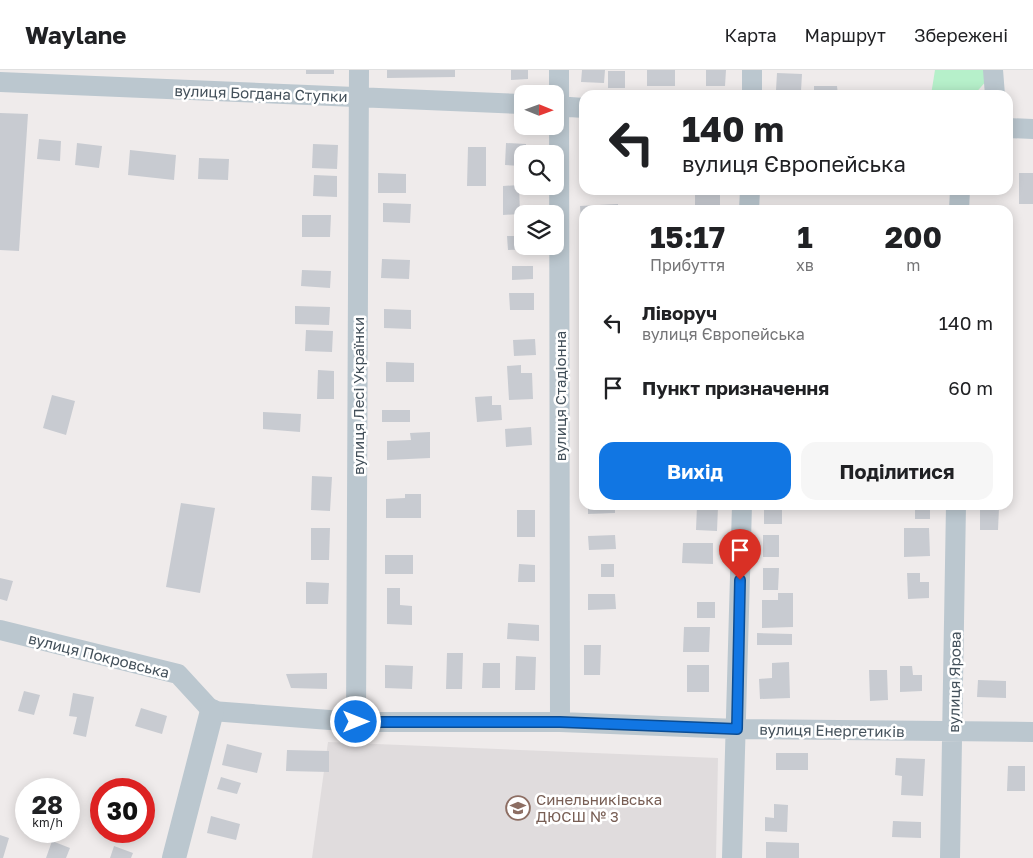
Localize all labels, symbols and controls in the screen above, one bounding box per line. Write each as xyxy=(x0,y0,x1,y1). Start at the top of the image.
text: Waylane xyxy=(25,20,126,49)
text: Карта xyxy=(724,24,777,46)
text: Маршрут xyxy=(805,24,886,46)
text: Збережені xyxy=(914,24,1008,46)
street label: вулиця Богдана Ступки xyxy=(174,81,348,105)
north arrow xyxy=(514,85,564,135)
map controls xyxy=(514,85,564,255)
text: 140 m xyxy=(682,108,784,150)
icon: left xyxy=(599,110,664,175)
button: search xyxy=(514,145,564,195)
text: вулиця Європейська xyxy=(682,150,906,177)
button: layers xyxy=(514,205,564,255)
text: 15:17 xyxy=(650,219,725,255)
text: 1 xyxy=(797,219,813,255)
text: 200 xyxy=(885,219,942,255)
text: Прибуття xyxy=(650,255,725,275)
text: хв xyxy=(796,255,814,275)
text: m xyxy=(906,255,921,275)
text: Ліворуч xyxy=(642,301,717,324)
icon: left xyxy=(599,309,627,337)
text: 140 m xyxy=(939,311,993,334)
street label: вулиця Лесі Українки xyxy=(349,317,367,475)
text: вулиця Європейська xyxy=(642,324,805,344)
street label: вулиця Стадіонна xyxy=(551,331,569,461)
icon: arrive xyxy=(599,374,627,402)
text: Пункт призначення xyxy=(642,376,829,399)
text: 60 m xyxy=(948,376,993,399)
button: Вихід xyxy=(599,442,791,500)
button: Поділитися xyxy=(801,442,993,500)
pin xyxy=(719,529,761,580)
icon: arrive xyxy=(726,536,754,564)
street label: вулиця Покровська xyxy=(27,629,171,681)
street label: вулиця Ярова xyxy=(944,631,964,733)
position arrow xyxy=(329,695,381,747)
street label: вулиця Енергетиків xyxy=(759,720,905,740)
speed limit sign: 30 xyxy=(90,778,155,843)
text: 28 xyxy=(32,789,63,820)
place label: Синельниківська ДЮСШ № 3 xyxy=(536,790,662,825)
school or university icon: Синельниківська ДЮСШ № 3 xyxy=(505,795,531,821)
text: km/h xyxy=(32,815,63,830)

